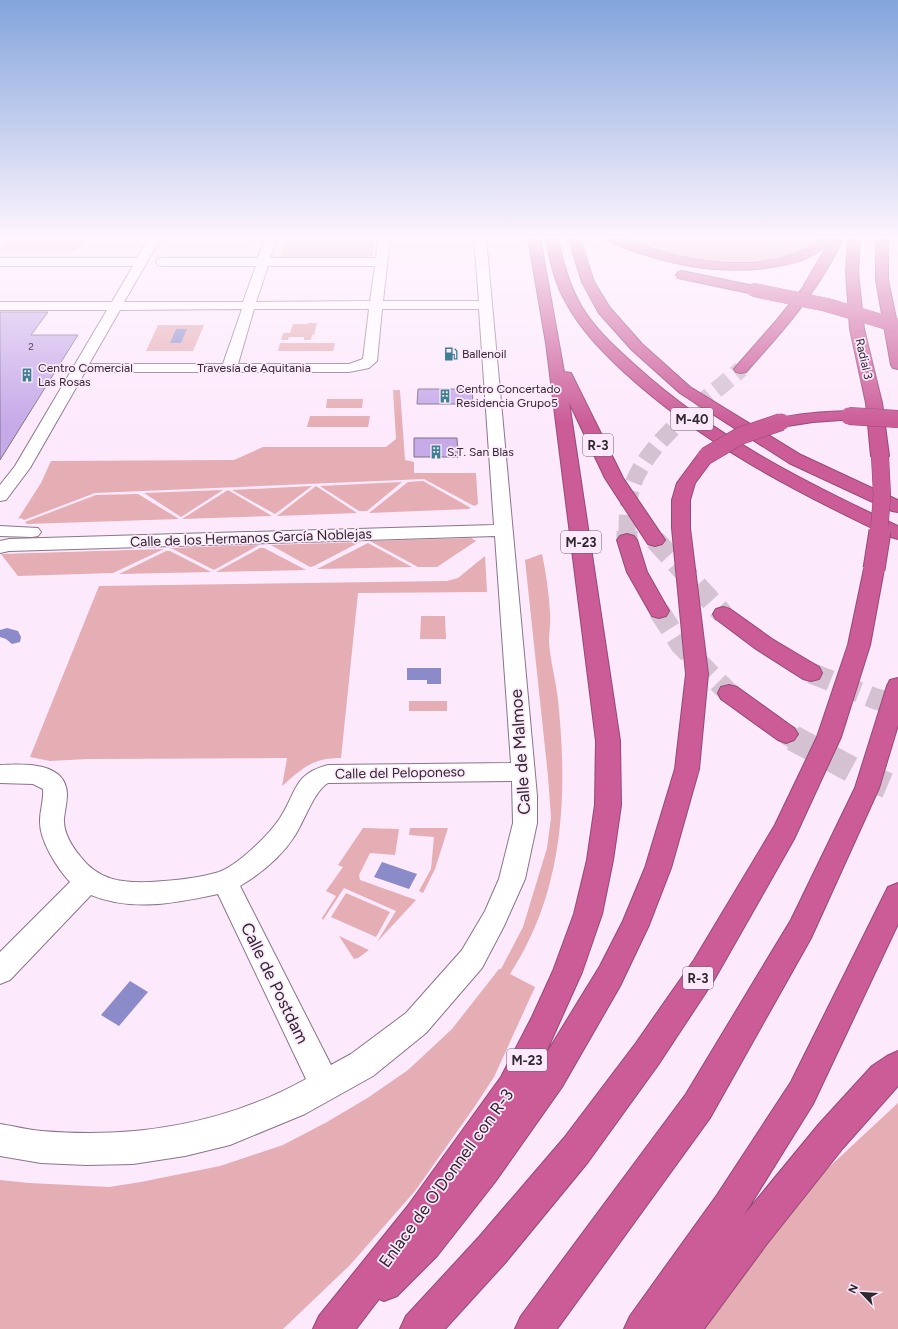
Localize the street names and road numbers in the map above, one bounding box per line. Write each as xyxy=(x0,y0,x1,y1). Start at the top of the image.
street label: Radial 3 xyxy=(852,337,876,381)
street label: Travesía de Aquitania xyxy=(197,361,311,375)
road number: M-40 xyxy=(671,408,713,430)
road number: R-3 xyxy=(583,434,613,456)
street label: Calle de los Hermanos García Noblejas xyxy=(130,525,372,551)
road number: M-23 xyxy=(561,531,601,553)
street label: Calle de Malmoe xyxy=(506,689,534,815)
street label: Calle del Peloponeso xyxy=(335,763,465,783)
street label: Calle de Postdam xyxy=(237,919,313,1047)
road number: R-3 xyxy=(683,967,713,989)
road number: M-23 xyxy=(507,1049,547,1071)
street label: Enlace de O'Donnell con R-3 xyxy=(374,1085,518,1271)

